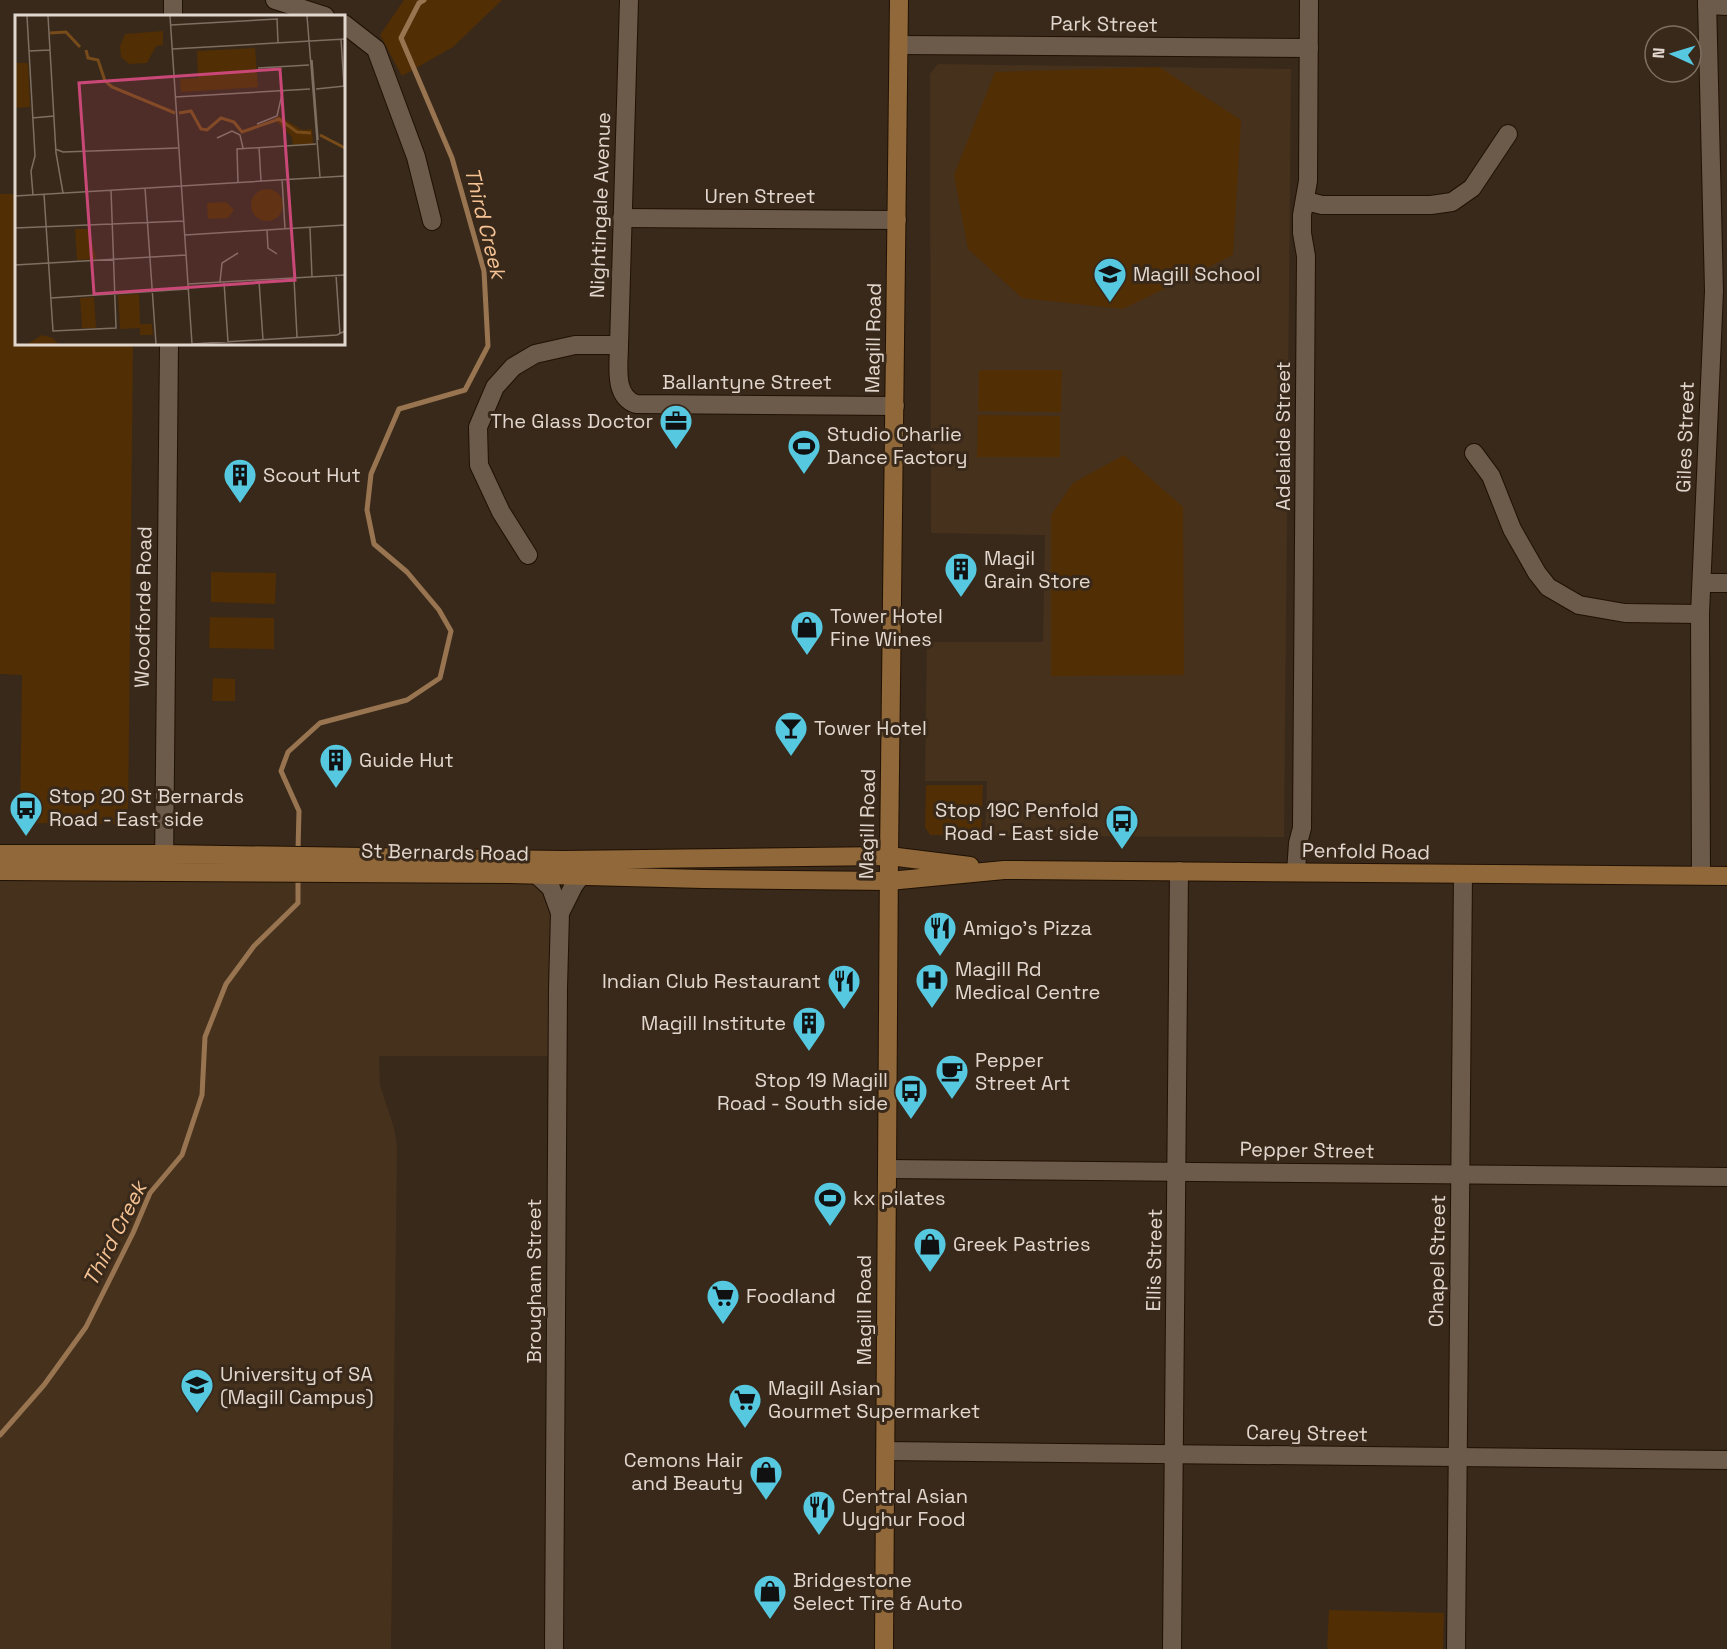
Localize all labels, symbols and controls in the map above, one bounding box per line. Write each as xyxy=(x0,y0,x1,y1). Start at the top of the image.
street label: Park Street xyxy=(1050,10,1158,38)
inset map xyxy=(15,15,345,345)
north arrow xyxy=(1643,24,1703,84)
text: N xyxy=(1648,47,1669,59)
street label: Nightingale Avenue xyxy=(584,112,616,298)
water label: Third Creek xyxy=(459,164,513,284)
street label: Uren Street xyxy=(705,183,815,209)
school or university icon: Magill School xyxy=(1092,256,1128,303)
place label: Magill School xyxy=(1133,261,1260,287)
street label: Magill Road xyxy=(859,283,887,393)
street label: Adelaide Street xyxy=(1270,361,1296,511)
street label: Ballantyne Street xyxy=(662,369,832,395)
street label: Giles Street xyxy=(1670,381,1700,493)
office icon: The Glass Doctor xyxy=(658,403,694,450)
place label: The Glass Doctor xyxy=(490,408,653,434)
place label: Studio Charlie Dance Factory xyxy=(827,421,967,470)
sports icon: Studio Charlie Dance Factory xyxy=(786,428,822,475)
building icon: Scout Hut xyxy=(222,457,258,504)
place label: Scout Hut xyxy=(263,462,361,488)
street label: Woodforde Road xyxy=(129,526,157,688)
place label: Magil Grain Store xyxy=(984,545,1091,594)
building icon: Magil Grain Store xyxy=(943,551,979,598)
place label: Tower Hotel Fine Wines xyxy=(830,603,943,652)
shop icon: Tower Hotel Fine Wines xyxy=(789,609,825,656)
bar icon: Tower Hotel xyxy=(773,710,809,757)
place label: Tower Hotel xyxy=(814,715,927,741)
building icon: Guide Hut xyxy=(318,742,354,789)
place label: Guide Hut xyxy=(359,747,454,773)
street label: Magill Road xyxy=(853,769,881,879)
place label: Stop 20 St Bernards Road - East side xyxy=(49,783,244,832)
bus stop icon: Stop 20 St Bernards Road - East side xyxy=(8,790,44,837)
place label: Stop 19C Penfold Road - East side xyxy=(935,797,1099,846)
bus stop icon: Stop 19C Penfold Road - East side xyxy=(1104,803,1140,850)
street label: Penfold Road xyxy=(1302,837,1430,865)
street label: St Bernards Road xyxy=(361,838,529,866)
restaurant icon: Amigo's Pizza xyxy=(922,910,958,957)
place label: Amigo's Pizza xyxy=(963,915,1092,941)
place label: Magill Rd Medical Centre xyxy=(955,956,1100,1005)
hospital icon: Magill Rd Medical Centre xyxy=(914,962,950,1009)
restaurant icon: Indian Club Restaurant xyxy=(826,963,862,1010)
place label: Indian Club Restaurant xyxy=(602,968,821,994)
building icon: Magill Institute xyxy=(791,1005,827,1052)
place label: Magill Institute xyxy=(641,1010,786,1036)
place label: Pepper Street Art xyxy=(975,1047,1070,1096)
cafe icon: Pepper Street Art xyxy=(934,1053,970,1100)
place label: Stop 19 Magill Road - South side xyxy=(717,1067,888,1116)
bus stop icon: Stop 19 Magill Road - South side xyxy=(893,1073,929,1120)
street label: Pepper Street xyxy=(1239,1136,1375,1164)
water label: Third Creek xyxy=(77,1174,154,1291)
sports icon: kx pilates xyxy=(812,1180,848,1227)
place label: kx pilates xyxy=(853,1185,946,1211)
street label: Chapel Street xyxy=(1423,1195,1451,1327)
street label: Brougham Street xyxy=(521,1198,547,1364)
street label: Ellis Street xyxy=(1140,1208,1168,1312)
shop icon: Greek Pastries xyxy=(912,1226,948,1273)
place label: Greek Pastries xyxy=(953,1231,1091,1257)
street label: Magill Road xyxy=(851,1255,877,1365)
supermarket icon: Foodland xyxy=(705,1278,741,1325)
place label: Foodland xyxy=(746,1283,836,1309)
place label: University of SA (Magill Campus) xyxy=(220,1361,373,1410)
school or university icon: University of SA (Magill Campus) xyxy=(179,1367,215,1414)
place label: Magill Asian Gourmet Supermarket xyxy=(768,1375,980,1424)
supermarket icon: Magill Asian Gourmet Supermarket xyxy=(727,1382,763,1429)
street label: Carey Street xyxy=(1246,1419,1368,1447)
place label: Cemons Hair and Beauty xyxy=(624,1447,743,1496)
shop icon: Cemons Hair and Beauty xyxy=(748,1454,784,1501)
place label: Central Asian Uyghur Food xyxy=(842,1483,968,1532)
restaurant icon: Central Asian Uyghur Food xyxy=(801,1489,837,1536)
place label: Bridgestone Select Tire & Auto xyxy=(793,1567,963,1616)
shop icon: Bridgestone Select Tire & Auto xyxy=(752,1573,788,1620)

